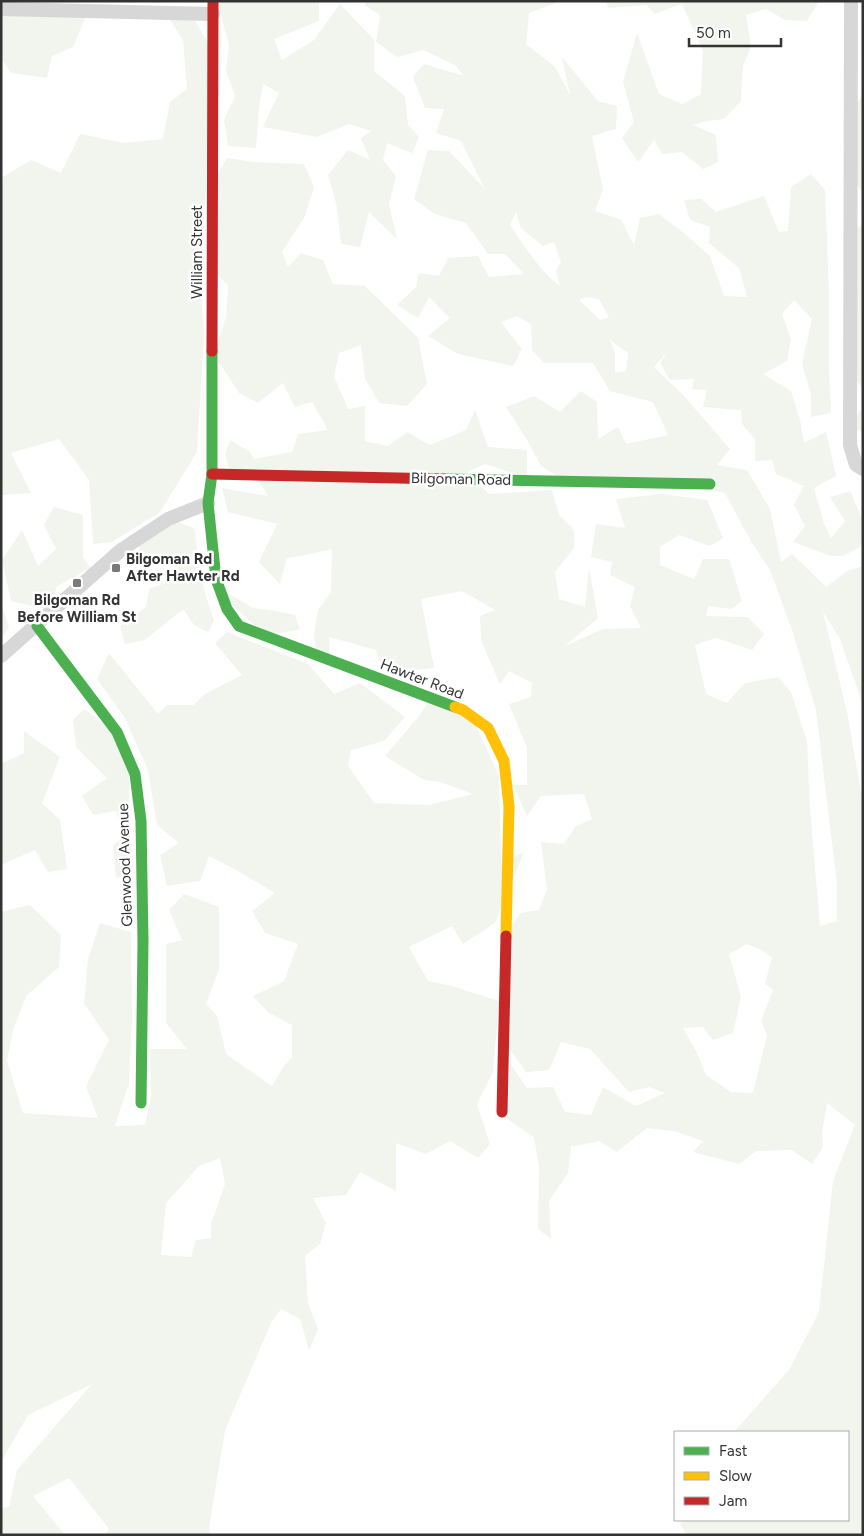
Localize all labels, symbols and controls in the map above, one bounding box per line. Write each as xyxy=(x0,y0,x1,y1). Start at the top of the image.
scale bar xyxy=(689,15,782,47)
text: 50 m xyxy=(696,24,731,42)
street label: William Street xyxy=(188,205,206,299)
street label: Bilgoman Road xyxy=(411,469,511,489)
place label: Bilgoman Rd After Hawter Rd xyxy=(126,550,240,585)
marker: Bilgoman Rd After Hawter Rd xyxy=(110,562,122,574)
marker: Bilgoman Rd Before William St xyxy=(71,577,83,589)
place label: Bilgoman Rd Before William St xyxy=(17,591,137,626)
street label: Hawter Road xyxy=(378,655,466,703)
street label: Glenwood Avenue xyxy=(114,803,136,927)
legend xyxy=(674,1431,849,1521)
text: Fast xyxy=(719,1442,748,1460)
text: Slow xyxy=(719,1467,752,1485)
text: Jam xyxy=(719,1492,747,1510)

